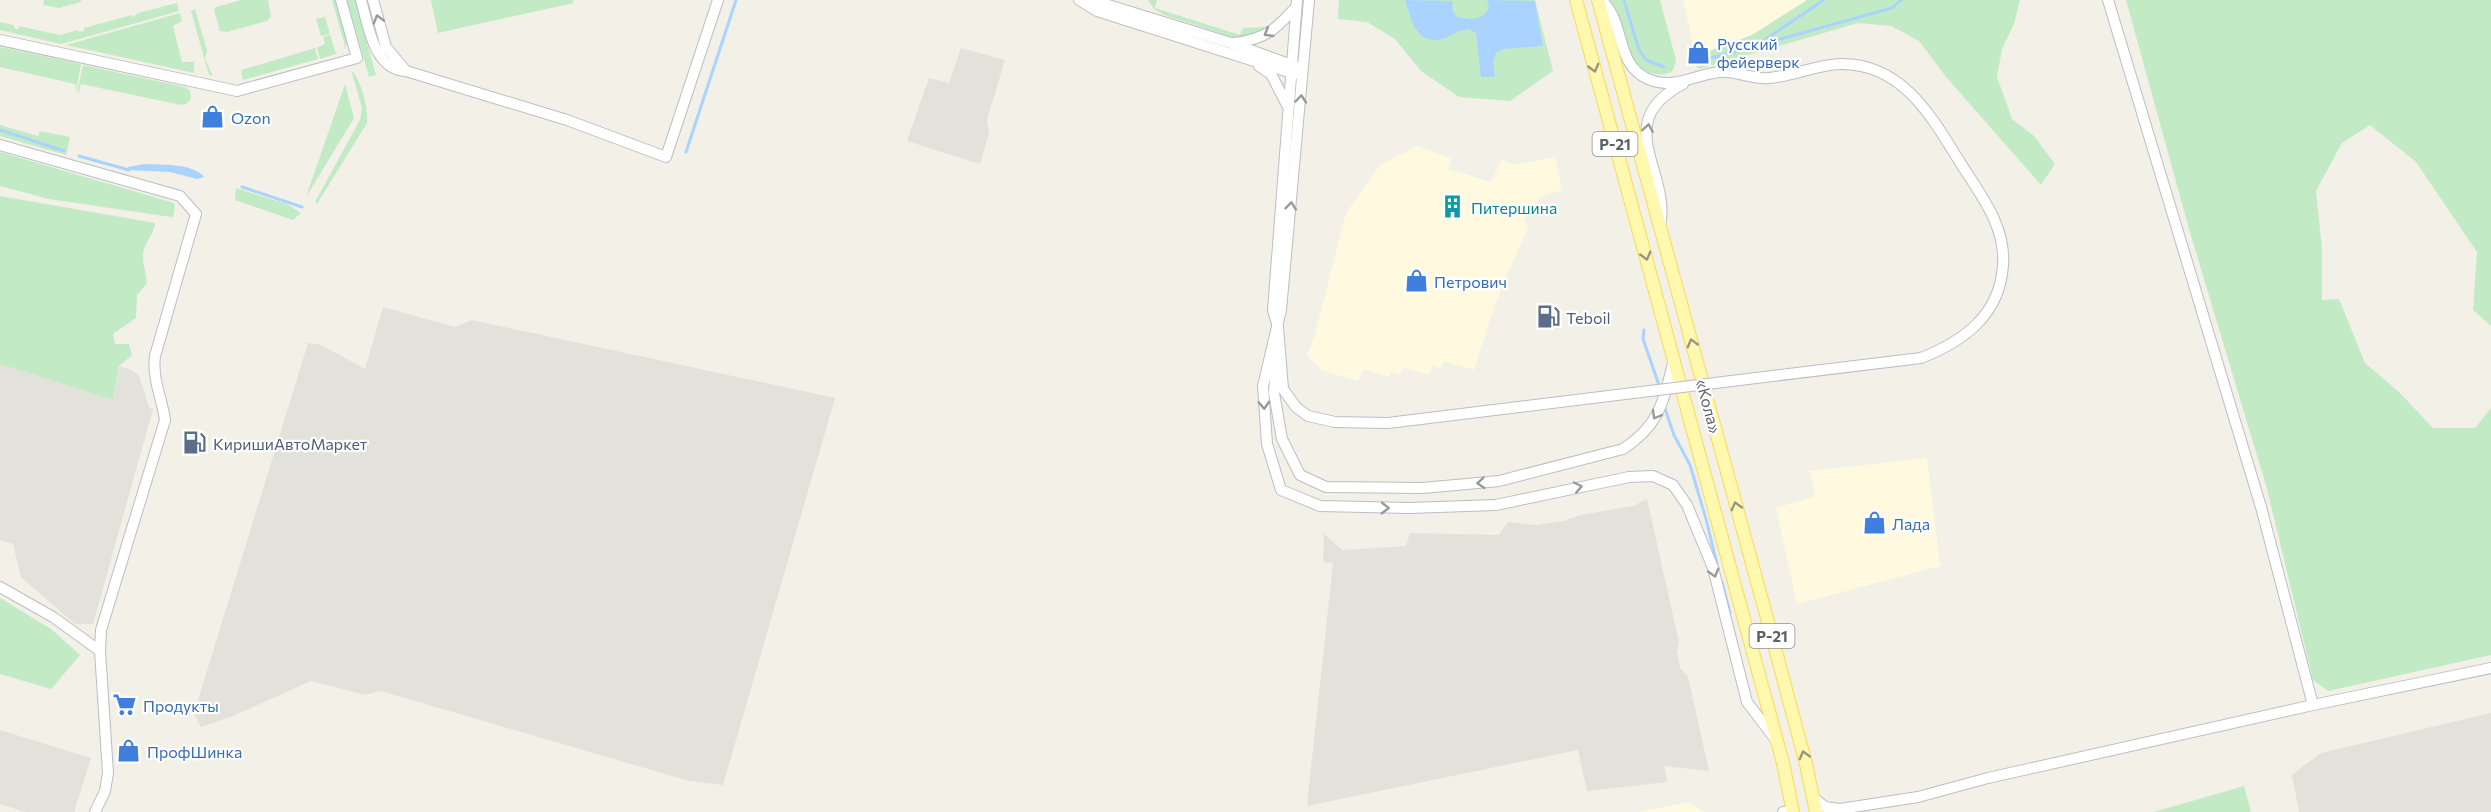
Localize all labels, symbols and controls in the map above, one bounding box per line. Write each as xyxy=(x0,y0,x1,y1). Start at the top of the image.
one-way arrow xyxy=(373,14,385,24)
one-way arrow xyxy=(1264,25,1274,37)
place label: Русский фейерверк xyxy=(1717,34,1800,71)
shop icon: Русский фейерверк xyxy=(1686,39,1712,65)
one-way arrow xyxy=(1587,63,1600,73)
one-way arrow xyxy=(1294,94,1307,103)
shop icon: Ozon xyxy=(200,104,226,130)
place label: Ozon xyxy=(231,108,271,127)
one-way arrow xyxy=(1641,123,1654,133)
road number: Р-21 xyxy=(1592,132,1638,156)
building icon: Питершина xyxy=(1440,194,1466,220)
place label: Питершина xyxy=(1471,198,1557,217)
one-way arrow xyxy=(1284,202,1297,211)
one-way arrow xyxy=(1639,250,1651,261)
shop icon: Петрович xyxy=(1403,268,1429,294)
place label: Петрович xyxy=(1434,272,1507,291)
fuel station icon: Teboil xyxy=(1535,304,1561,330)
place label: Teboil xyxy=(1566,308,1611,327)
one-way arrow xyxy=(1686,338,1699,348)
street label: «Кола» xyxy=(1693,377,1725,435)
one-way arrow xyxy=(1258,400,1271,409)
one-way arrow xyxy=(1652,409,1663,420)
fuel station icon: КиришиАвтоМаркет xyxy=(182,430,208,456)
place label: КиришиАвтоМаркет xyxy=(213,434,368,453)
one-way arrow xyxy=(1476,476,1485,489)
one-way arrow xyxy=(1573,481,1583,494)
one-way arrow xyxy=(1381,501,1390,514)
one-way arrow xyxy=(1730,501,1743,511)
shop icon: Лада xyxy=(1861,510,1887,536)
place label: Лада xyxy=(1892,514,1930,533)
one-way arrow xyxy=(1707,567,1719,578)
road number: Р-21 xyxy=(1750,624,1794,648)
supermarket icon: Продукты xyxy=(112,692,138,718)
place label: Продукты xyxy=(143,696,219,715)
shop icon: ПрофШинка xyxy=(116,738,142,764)
place label: ПрофШинка xyxy=(147,742,242,761)
one-way arrow xyxy=(1799,750,1811,761)

